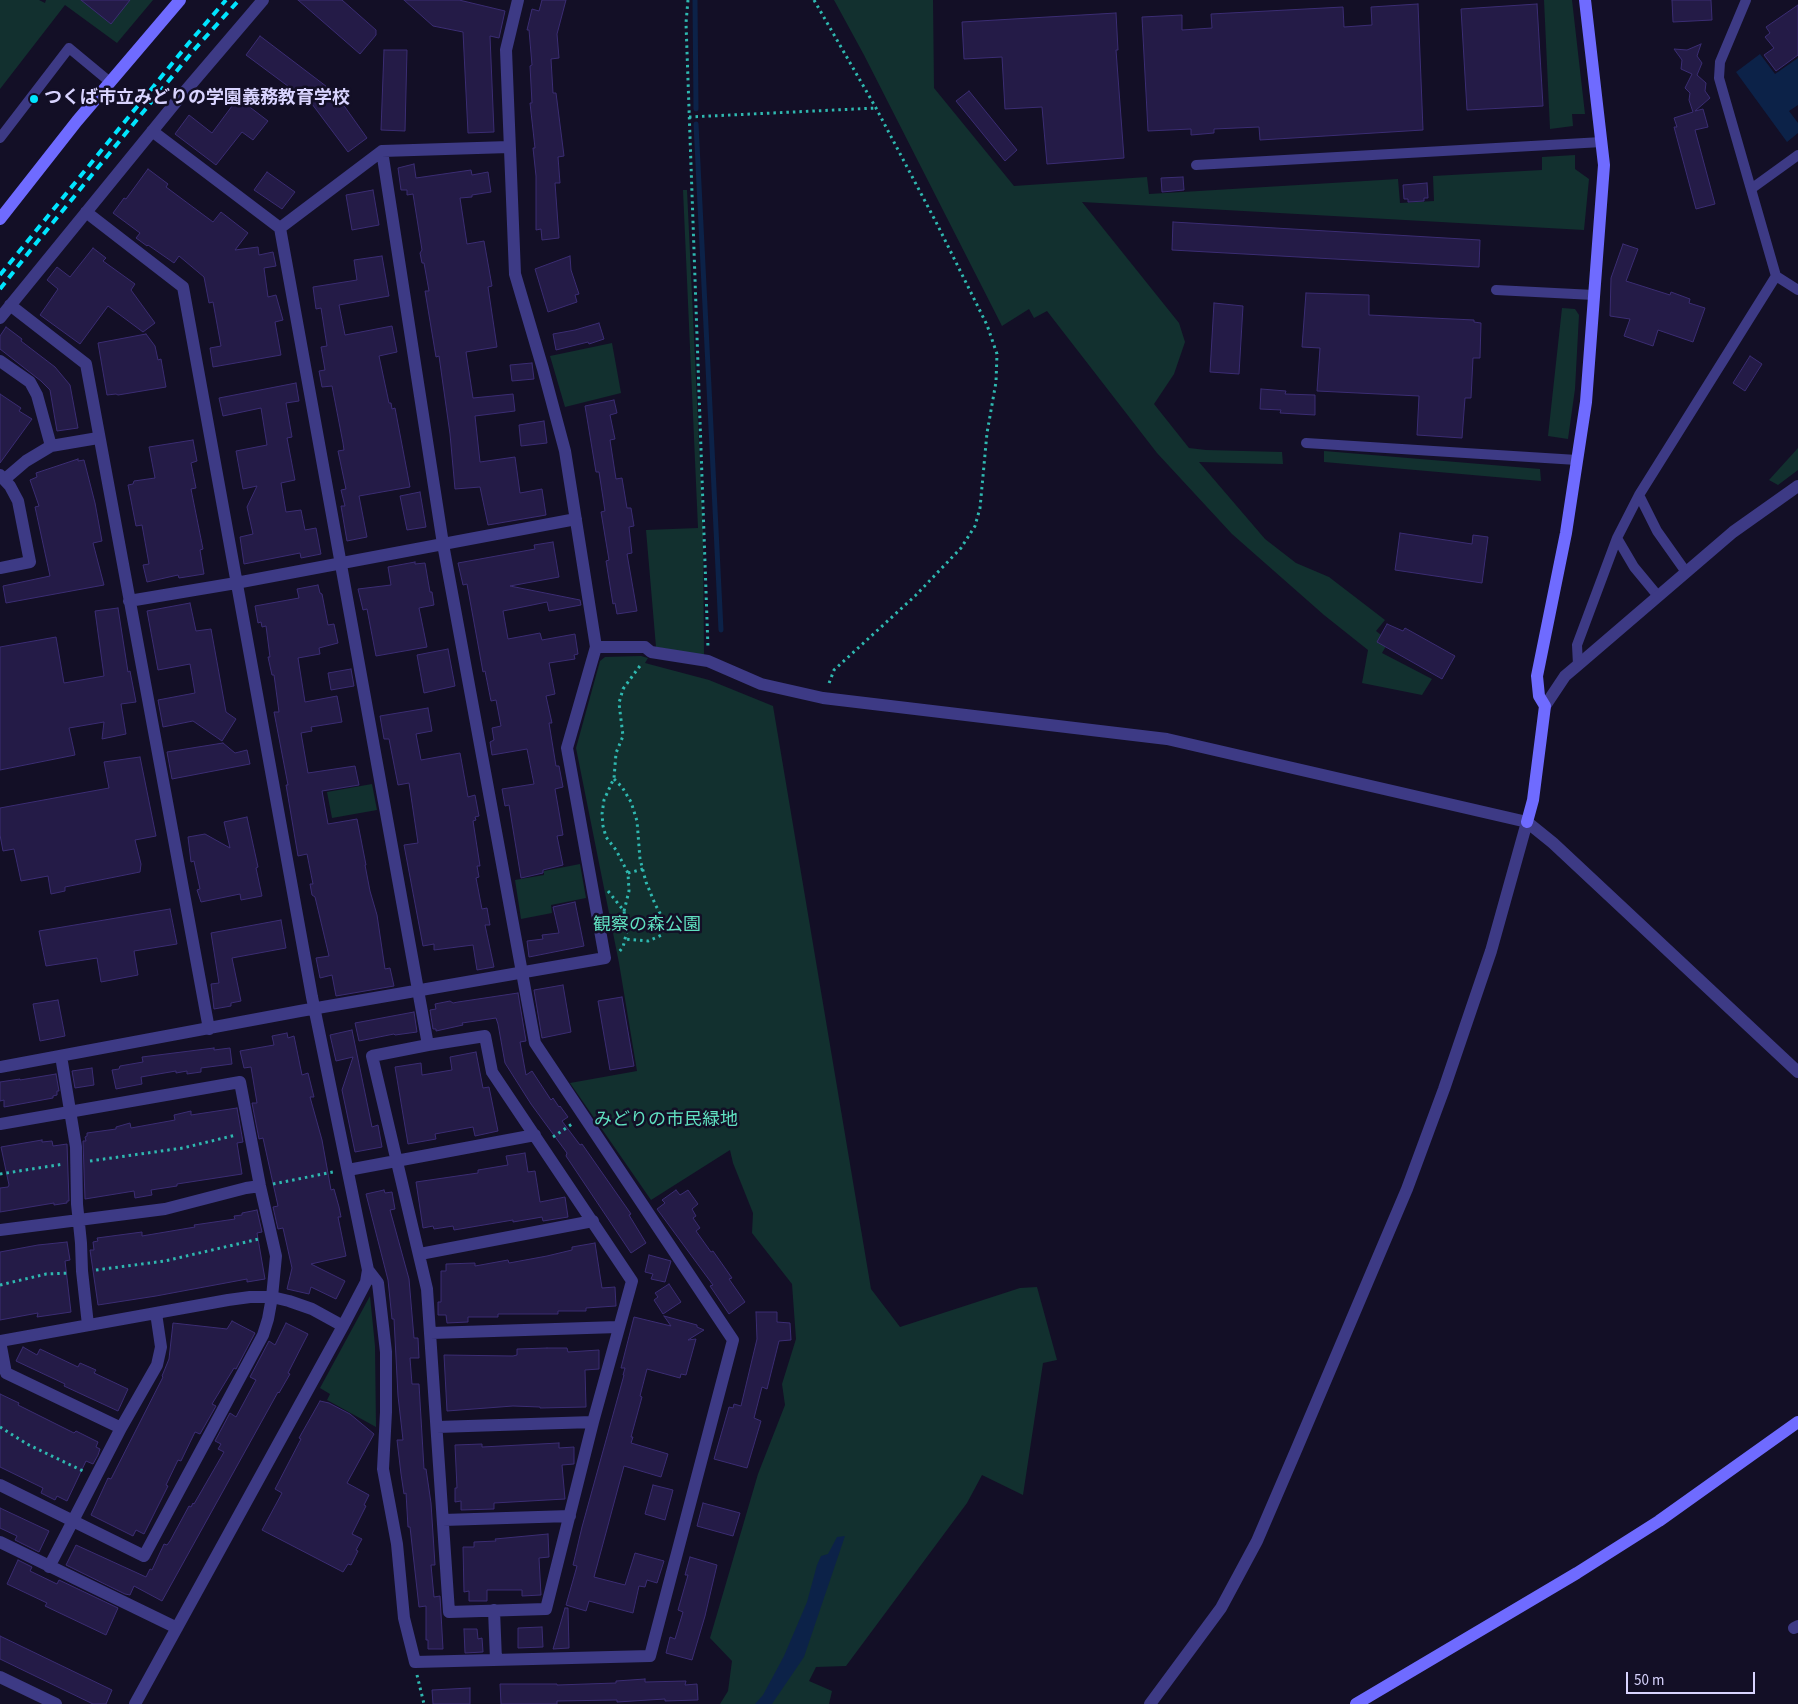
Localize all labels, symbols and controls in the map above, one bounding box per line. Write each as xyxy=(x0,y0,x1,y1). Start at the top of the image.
place label: つくば市立みどりの学園義務教育学校 xyxy=(44,88,350,110)
marker: つくば市立みどりの学園義務教育学校 xyxy=(28,93,40,105)
park label: 観察の森公園 xyxy=(593,915,701,937)
park label: みどりの市民緑地 xyxy=(594,1110,738,1132)
scale bar xyxy=(1628,1662,1757,1694)
text: 50 m xyxy=(1634,1670,1664,1691)

